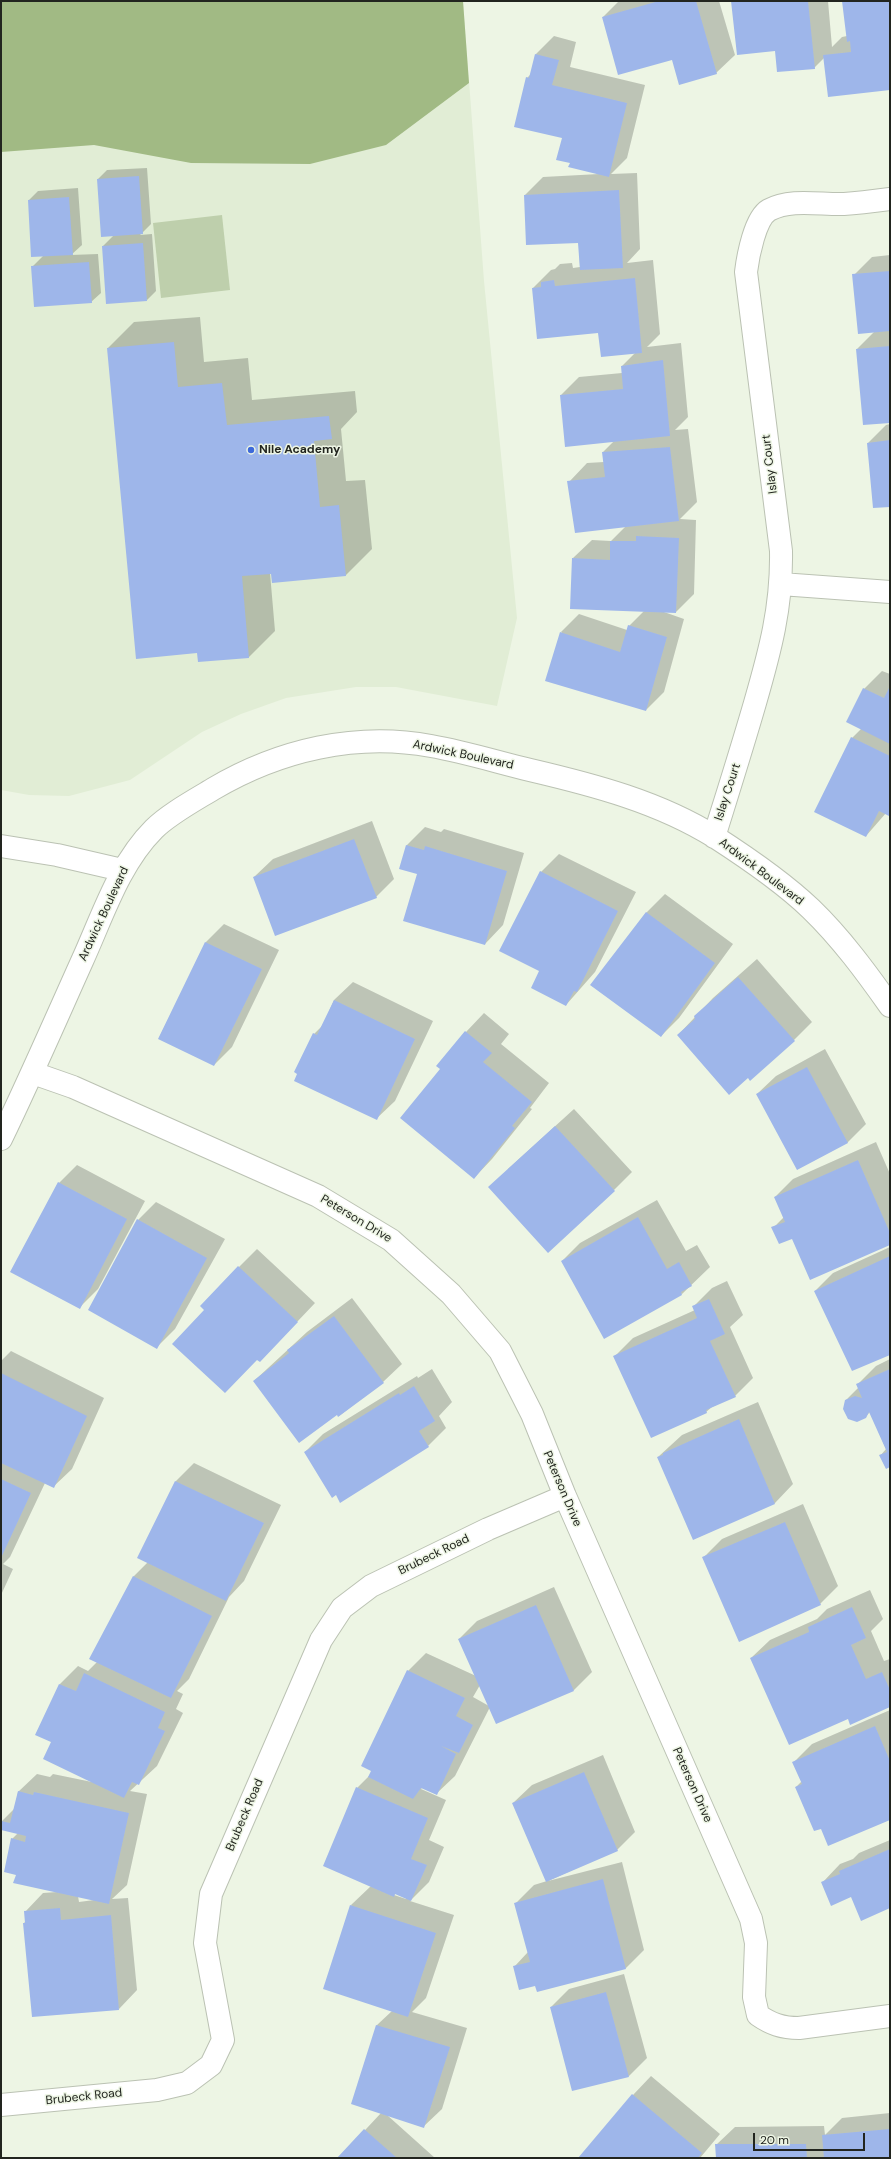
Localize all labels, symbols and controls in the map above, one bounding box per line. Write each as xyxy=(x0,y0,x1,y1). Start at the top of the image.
street label: Islay Court xyxy=(759,434,781,494)
place label: Nile Academy xyxy=(259,443,340,457)
marker: Nile Academy xyxy=(246,445,256,455)
street label: Ardwick Boulevard xyxy=(411,737,515,773)
street label: Islay Court xyxy=(712,762,744,822)
street label: Ardwick Boulevard xyxy=(716,835,806,909)
street label: Ardwick Boulevard xyxy=(76,864,132,964)
street label: Peterson Drive xyxy=(318,1192,394,1246)
street label: Peterson Drive xyxy=(540,1449,584,1529)
street label: Brubeck Road xyxy=(396,1532,472,1578)
street label: Peterson Drive xyxy=(669,1745,715,1825)
street label: Brubeck Road xyxy=(223,1777,267,1853)
street label: Brubeck Road xyxy=(45,2086,123,2108)
scale bar xyxy=(755,2125,867,2151)
text: 20 m xyxy=(760,2132,789,2148)

